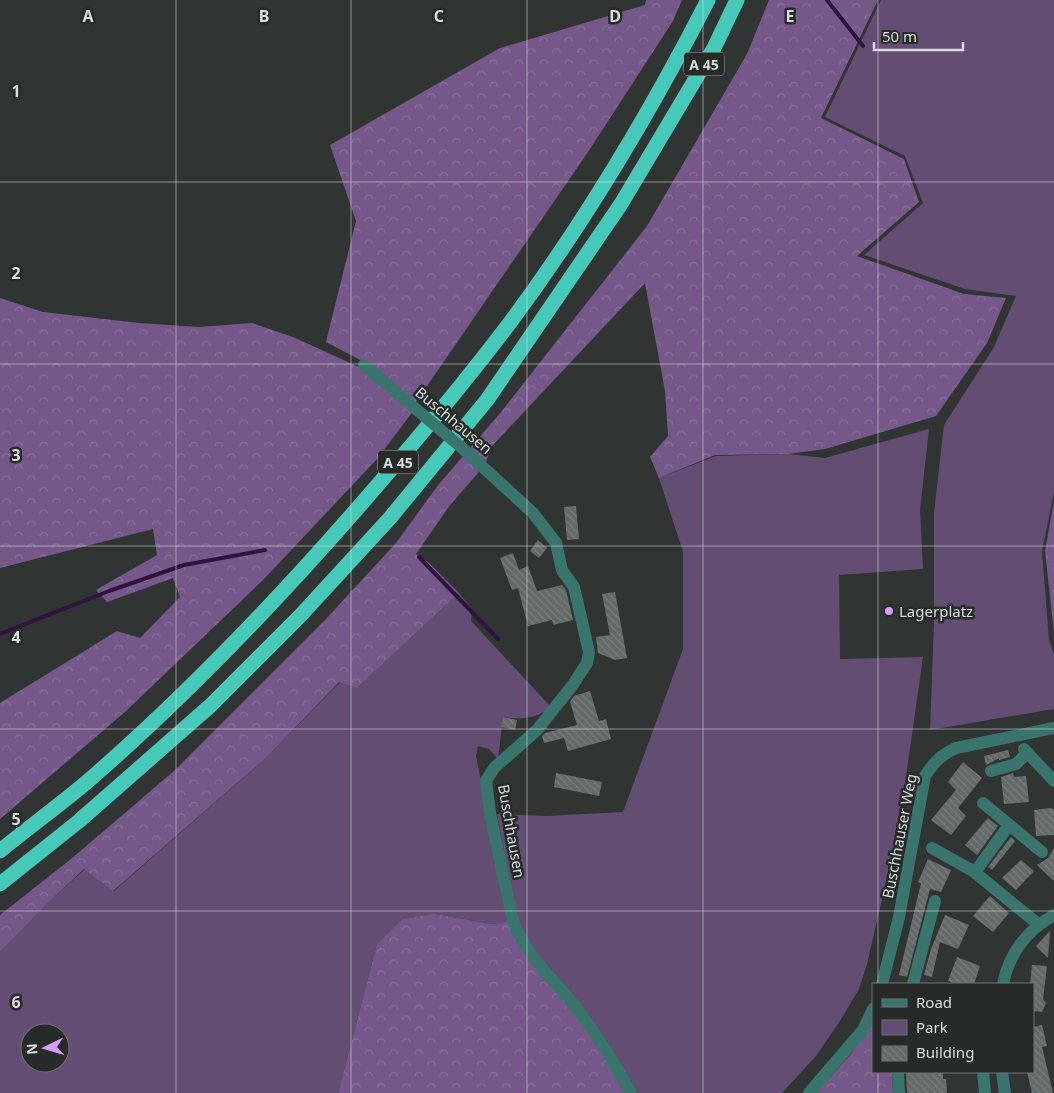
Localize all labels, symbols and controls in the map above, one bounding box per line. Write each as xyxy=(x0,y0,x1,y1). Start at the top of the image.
text: A xyxy=(82,5,94,27)
text: B xyxy=(259,5,269,27)
text: C xyxy=(434,5,444,27)
text: D xyxy=(609,5,621,27)
text: E xyxy=(786,5,795,27)
scale bar xyxy=(874,20,963,52)
text: 50 m xyxy=(882,26,917,46)
road number: A 45 xyxy=(684,52,724,76)
text: 1 xyxy=(11,80,21,102)
text: 2 xyxy=(11,262,21,284)
street label: Buschhausen xyxy=(411,382,497,458)
text: 3 xyxy=(11,444,21,466)
road number: A 45 xyxy=(378,451,418,474)
place label: Lagerplatz xyxy=(899,601,973,621)
marker: Lagerplatz xyxy=(883,605,895,617)
text: 4 xyxy=(11,626,21,648)
street label: Buschhauser Weg xyxy=(877,772,921,900)
street label: Buschhausen xyxy=(494,783,530,879)
text: 5 xyxy=(11,808,21,830)
legend xyxy=(872,983,1034,1073)
text: 6 xyxy=(11,991,21,1013)
text: Road xyxy=(916,992,952,1012)
text: Park xyxy=(916,1017,948,1037)
north arrow xyxy=(20,1023,70,1073)
text: Building xyxy=(916,1042,974,1062)
text: N xyxy=(22,1043,42,1056)

